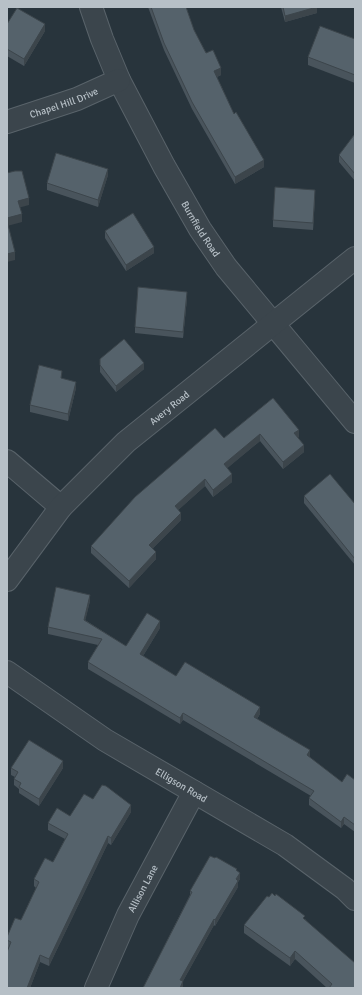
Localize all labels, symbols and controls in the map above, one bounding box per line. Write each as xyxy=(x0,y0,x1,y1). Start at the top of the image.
street label: Chapel Hill Drive xyxy=(28,85,100,121)
street label: Burnfield Road xyxy=(178,199,222,259)
street label: Avery Road xyxy=(147,389,192,428)
street label: Elligson Road xyxy=(153,766,209,805)
street label: Allison Lane xyxy=(126,863,161,915)

